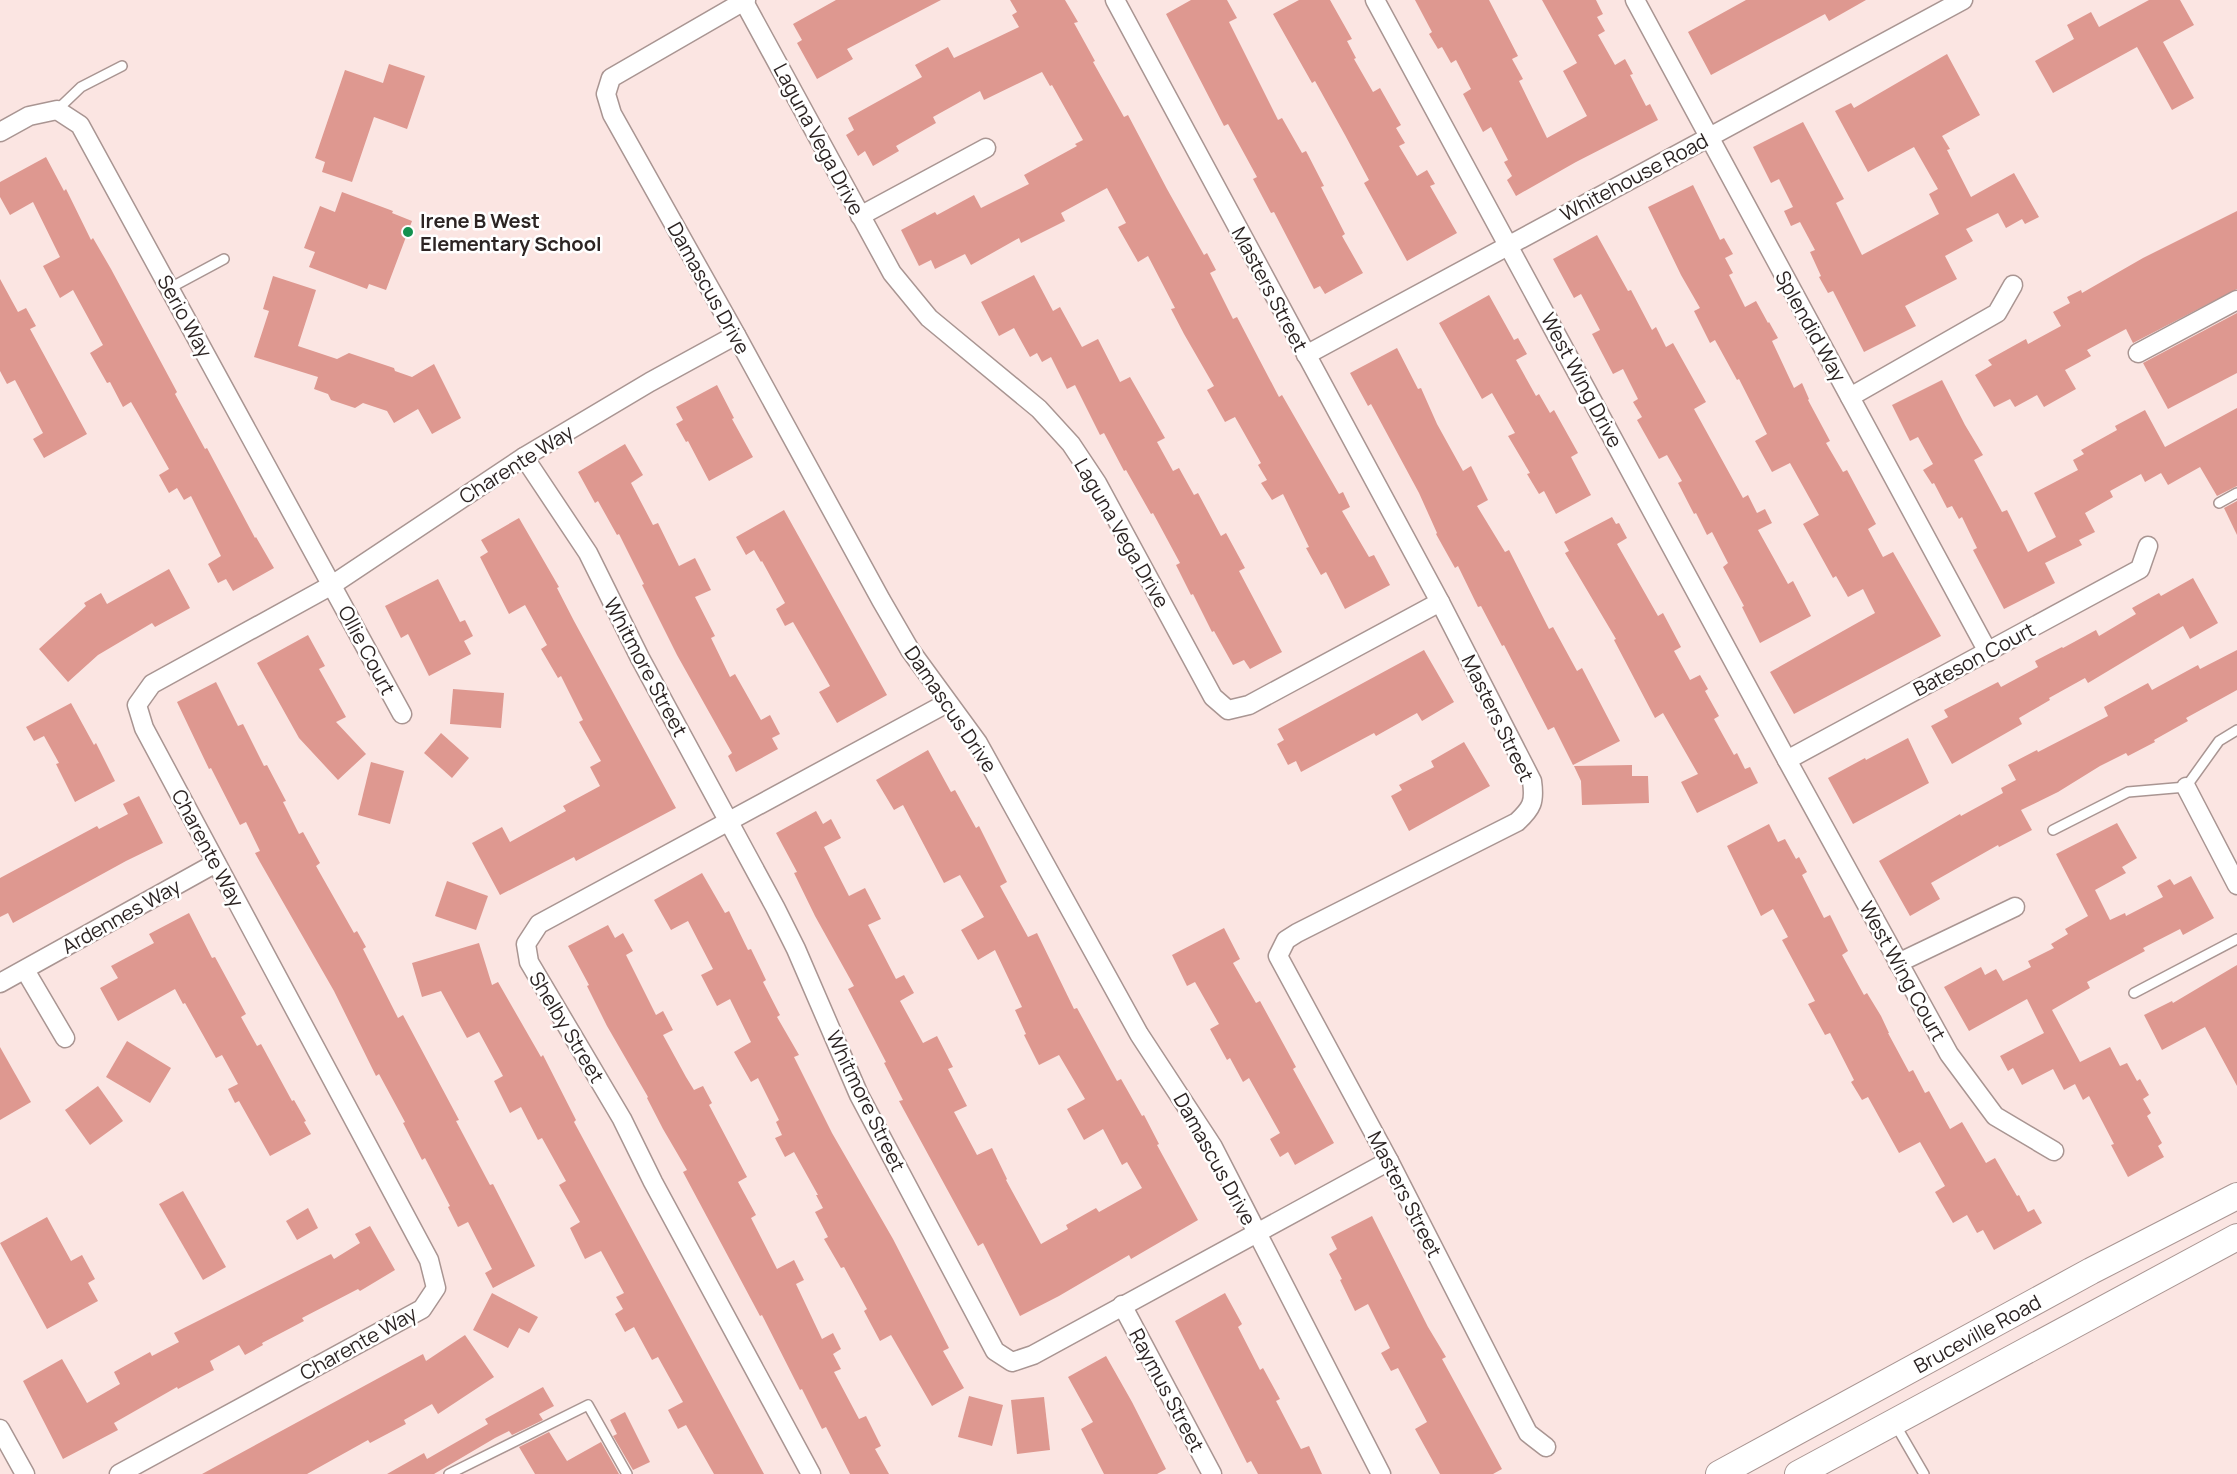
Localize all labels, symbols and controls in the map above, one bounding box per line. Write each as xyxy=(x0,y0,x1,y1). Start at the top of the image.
street label: Laguna Vega Drive xyxy=(768,58,870,220)
street label: Whitehouse Road xyxy=(1555,127,1713,227)
place label: Irene B West Elementary School xyxy=(420,207,602,257)
street label: Damascus Drive xyxy=(661,217,757,359)
street label: Masters Street xyxy=(1226,222,1314,356)
marker: Irene B West Elementary School xyxy=(401,225,415,239)
street label: Splendid Way xyxy=(1769,266,1853,387)
street label: Serio Way xyxy=(151,270,219,363)
street label: West Wing Drive xyxy=(1535,308,1629,452)
street label: Charente Way xyxy=(454,418,579,510)
street label: Laguna Vega Drive xyxy=(1068,453,1176,613)
street label: Whitmore Street xyxy=(598,593,694,741)
street label: Ollie Court xyxy=(332,601,402,699)
street label: Bateson Court xyxy=(1908,616,2040,702)
street label: Damascus Drive xyxy=(899,640,1003,778)
street label: Masters Street xyxy=(1456,650,1540,786)
street label: Charente Way xyxy=(166,784,251,912)
street label: Ardennes Way xyxy=(57,872,186,960)
street label: West Wing Court xyxy=(1853,896,1953,1046)
street label: Shelby Street xyxy=(523,966,611,1088)
street label: Whitmore Street xyxy=(820,1026,912,1176)
street label: Damascus Drive xyxy=(1167,1088,1263,1230)
street label: Masters Street xyxy=(1362,1126,1448,1262)
street label: Bruceville Road xyxy=(1909,1288,2045,1379)
street label: Charente Way xyxy=(295,1300,422,1386)
street label: Raymus Street xyxy=(1123,1324,1211,1456)

